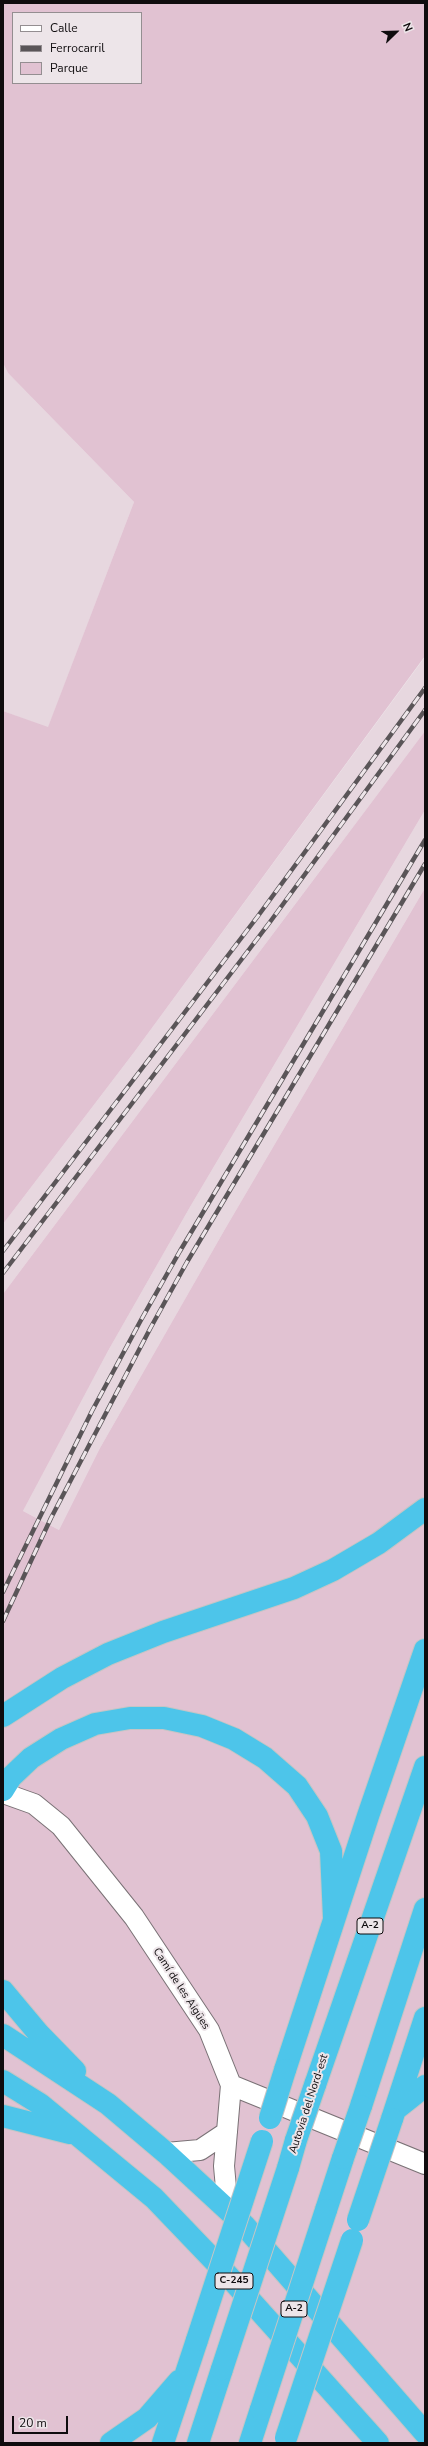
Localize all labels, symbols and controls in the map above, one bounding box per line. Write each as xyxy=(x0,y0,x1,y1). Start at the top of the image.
legend xyxy=(12,12,142,84)
north arrow xyxy=(376,12,416,52)
text: Calle xyxy=(50,20,78,36)
text: N xyxy=(399,20,416,34)
text: Ferrocarril xyxy=(50,40,105,56)
text: Parque xyxy=(50,60,88,76)
road number: A-2 xyxy=(357,1918,383,1934)
street label: Camí de les Aigües xyxy=(150,1946,212,2032)
street label: Autovia del Nord-est xyxy=(287,2053,331,2155)
road number: C-245 xyxy=(215,2273,253,2289)
road number: A-2 xyxy=(281,2301,307,2317)
scale bar xyxy=(14,2408,70,2434)
text: 20 m xyxy=(19,2415,47,2431)

